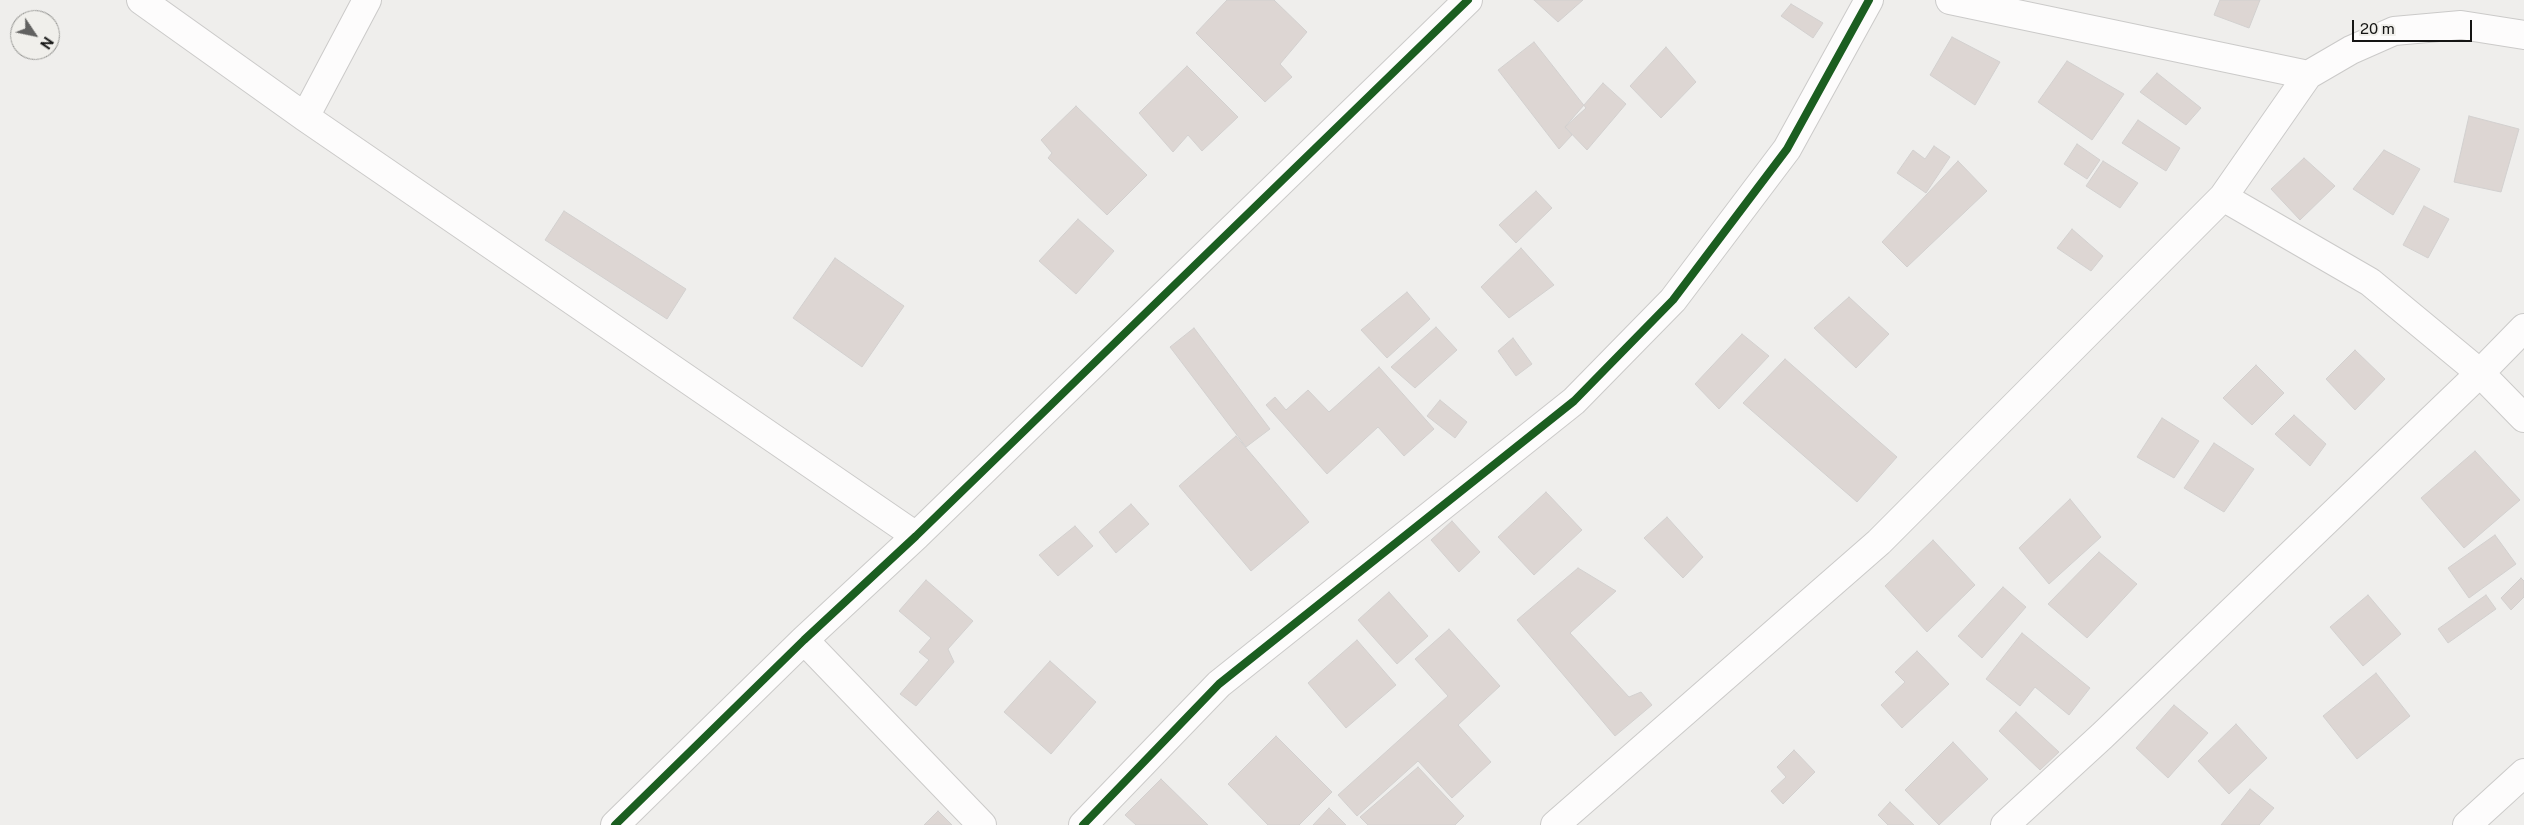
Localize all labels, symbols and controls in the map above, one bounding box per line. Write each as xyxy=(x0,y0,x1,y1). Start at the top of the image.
north arrow xyxy=(10,10,60,60)
scale bar xyxy=(2354,10,2474,42)
text: 20 m xyxy=(2360,20,2395,37)
text: N xyxy=(37,34,56,52)

